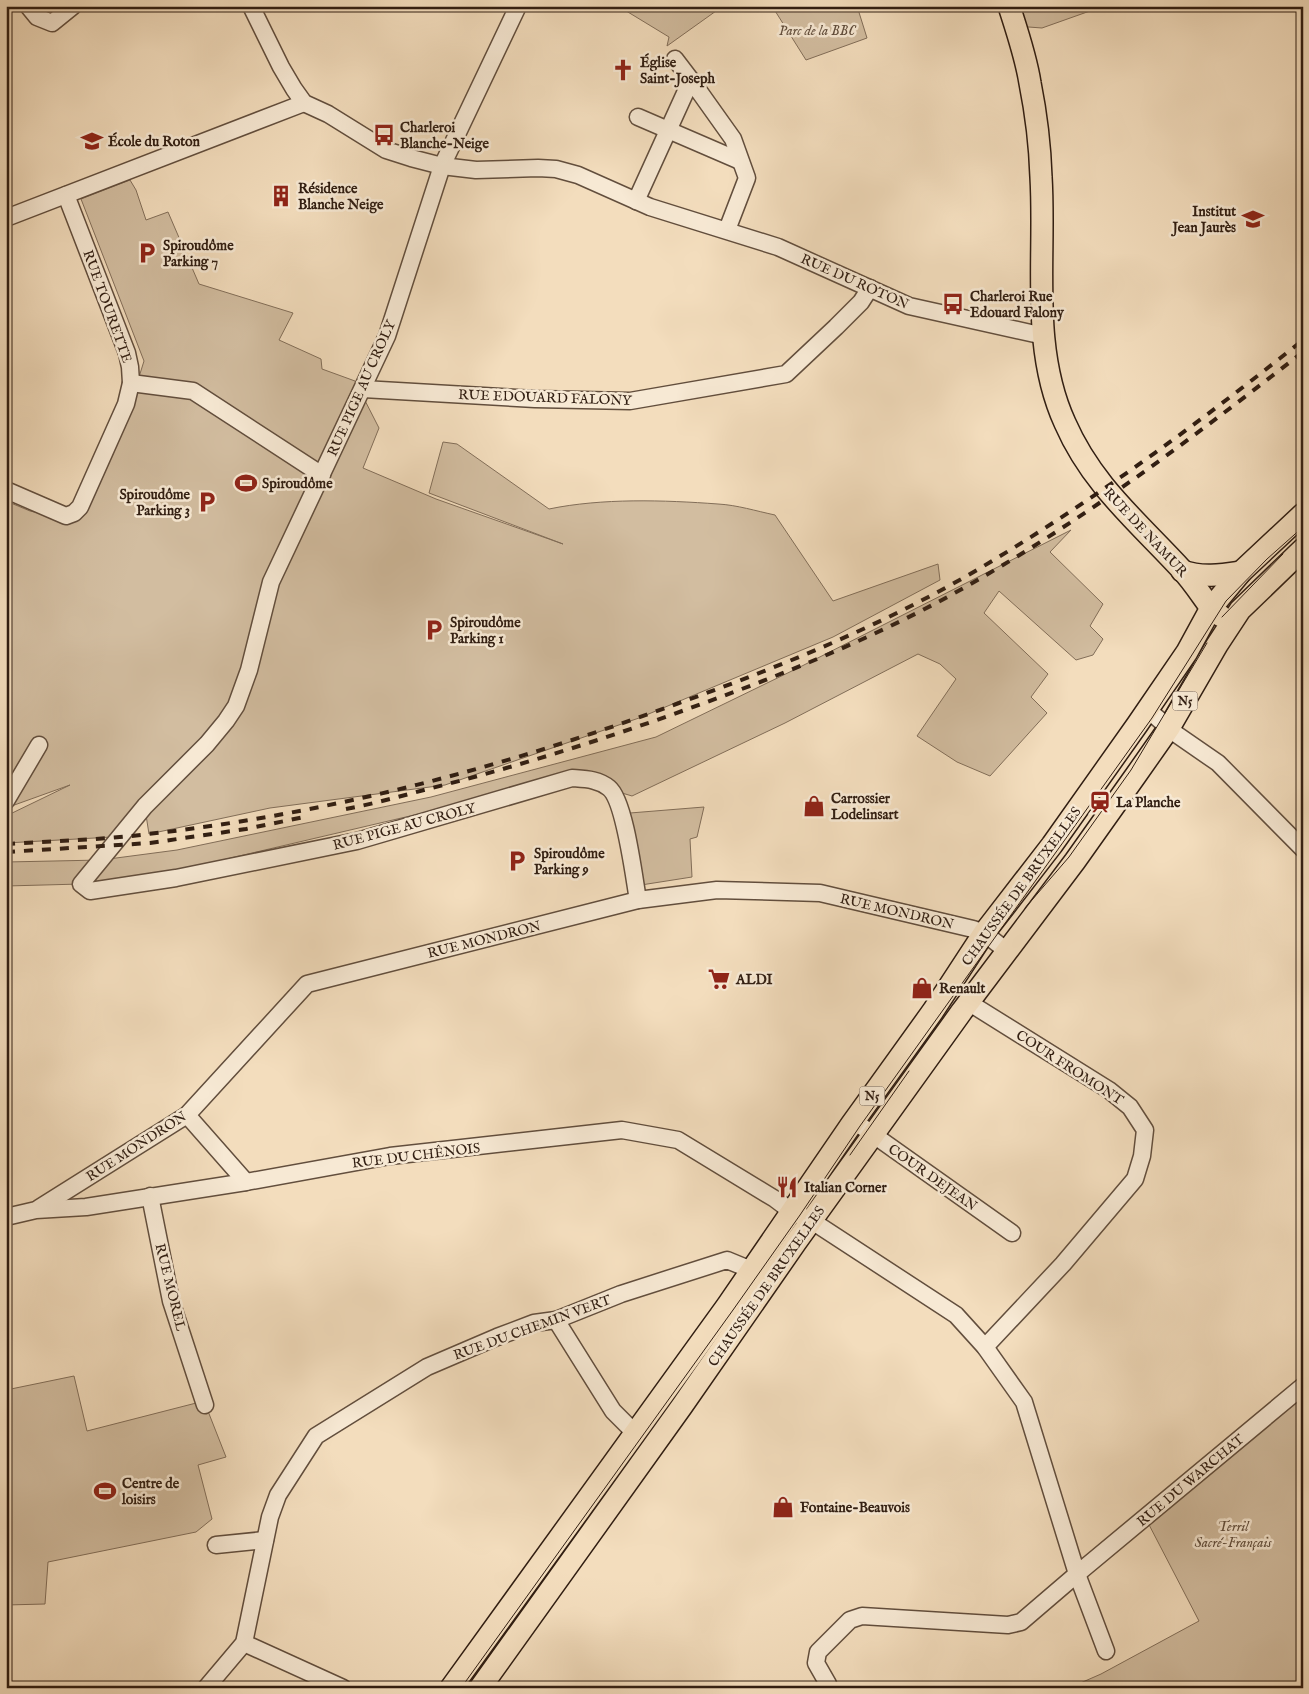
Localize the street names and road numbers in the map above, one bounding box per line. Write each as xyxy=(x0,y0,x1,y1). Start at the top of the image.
street label: RUE TOURETTE xyxy=(78,247,136,366)
street label: RUE DU ROTON xyxy=(798,250,911,314)
street label: RUE PIGE AU CROLY xyxy=(324,316,401,459)
street label: RUE EDOUARD FALONY xyxy=(458,386,634,410)
street label: RUE DE NAMUR xyxy=(1099,484,1191,581)
road number: N5 xyxy=(1172,691,1198,710)
street label: RUE PIGE AU CROLY xyxy=(331,799,479,855)
street label: CHAUSSÉE DE BRUXELLES xyxy=(957,803,1086,970)
street label: RUE MONDRON xyxy=(838,890,955,934)
street label: RUE MONDRON xyxy=(426,917,543,963)
street label: COUR FROMONT xyxy=(1012,1026,1127,1110)
road number: N5 xyxy=(860,1086,884,1106)
street label: RUE MONDRON xyxy=(83,1108,190,1186)
street label: RUE DU CHÊNOIS xyxy=(351,1138,481,1173)
street label: COUR DEJEAN xyxy=(884,1140,980,1215)
street label: CHAUSSÉE DE BRUXELLES xyxy=(703,1202,829,1370)
street label: RUE MOREL xyxy=(150,1242,190,1333)
street label: RUE DU CHEMIN VERT xyxy=(451,1291,614,1365)
street label: RUE DU WARCHAT xyxy=(1133,1430,1249,1531)

